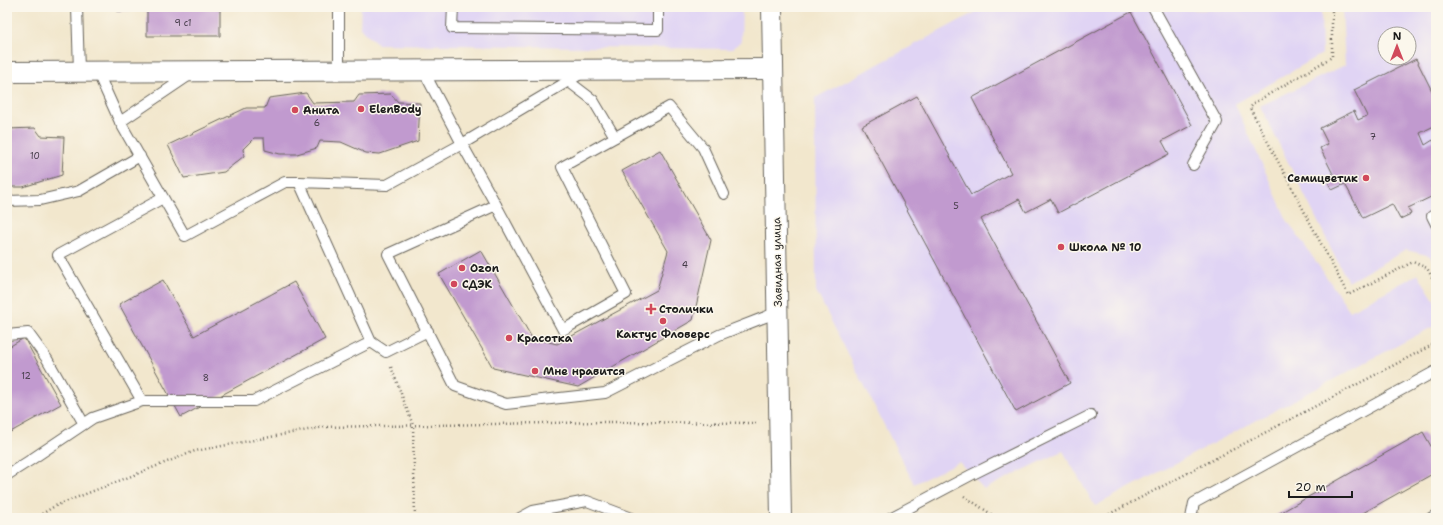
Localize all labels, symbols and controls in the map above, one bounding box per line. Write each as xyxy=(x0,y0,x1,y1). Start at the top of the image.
house number: 9 с1 xyxy=(174,17,192,29)
north arrow xyxy=(1377,26,1417,66)
text: N xyxy=(1393,29,1402,44)
place label: ElenBody xyxy=(369,102,422,117)
place label: Анита xyxy=(303,103,340,118)
marker: ElenBody xyxy=(356,104,366,114)
marker: Анита xyxy=(290,105,300,115)
house number: 6 xyxy=(314,117,320,129)
house number: 7 xyxy=(1370,131,1376,143)
house number: 10 xyxy=(30,150,40,162)
place label: Семицветик xyxy=(1287,171,1358,186)
marker: Семицветик xyxy=(1361,173,1371,183)
house number: 5 xyxy=(953,200,959,212)
street label: Завидная улица xyxy=(769,217,786,307)
place label: Школа № 10 xyxy=(1069,240,1142,255)
marker: Школа № 10 xyxy=(1056,242,1066,252)
house number: 4 xyxy=(682,259,688,271)
place label: Ozon xyxy=(470,261,500,276)
marker: Ozon xyxy=(457,263,467,273)
place label: СДЭК xyxy=(462,277,493,292)
marker: СДЭК xyxy=(449,279,459,289)
place label: Столички xyxy=(659,302,714,317)
marker: Столички xyxy=(646,304,656,314)
marker: Кактус Фловерс xyxy=(658,316,668,326)
place label: Кактус Фловерс xyxy=(616,327,710,342)
place label: Красотка xyxy=(517,331,573,346)
marker: Красотка xyxy=(504,333,514,343)
place label: Мне нравится xyxy=(543,364,625,379)
marker: Мне нравится xyxy=(530,366,540,376)
house number: 12 xyxy=(21,370,31,382)
house number: 8 xyxy=(203,372,209,384)
scale bar xyxy=(1289,473,1352,499)
text: 20 m xyxy=(1295,479,1326,495)

